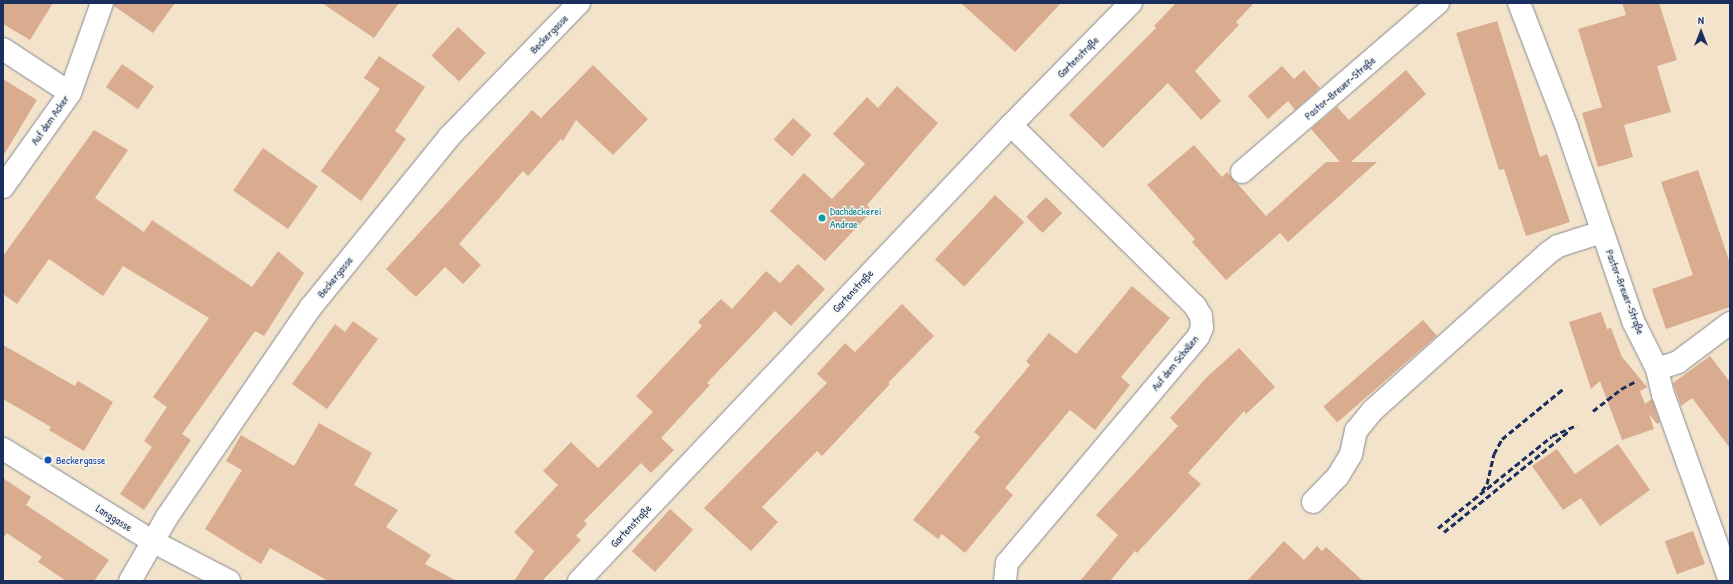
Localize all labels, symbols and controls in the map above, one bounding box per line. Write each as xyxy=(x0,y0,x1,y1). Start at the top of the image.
street label: Beckergasse xyxy=(527,12,571,56)
north arrow xyxy=(1681,12,1721,52)
text: N xyxy=(1698,13,1704,27)
street label: Gartenstraße xyxy=(1054,33,1102,81)
street label: Pastor-Breuer-Straße xyxy=(1302,54,1378,122)
street label: Auf dem Acker xyxy=(28,93,72,147)
place label: Dachdeckerei Andrae xyxy=(830,205,881,231)
marker: Dachdeckerei Andrae xyxy=(817,213,827,223)
street label: Pastor-Breuer-Straße xyxy=(1603,248,1647,336)
street label: Beckergasse xyxy=(314,254,356,300)
street label: Gartenstraße xyxy=(830,267,876,315)
street label: Auf dem Schollen xyxy=(1149,333,1201,393)
place label: Beckergasse xyxy=(56,453,105,467)
marker: Beckergasse xyxy=(43,455,53,465)
street label: Langgasse xyxy=(93,502,135,534)
street label: Gartenstraße xyxy=(608,502,654,550)

